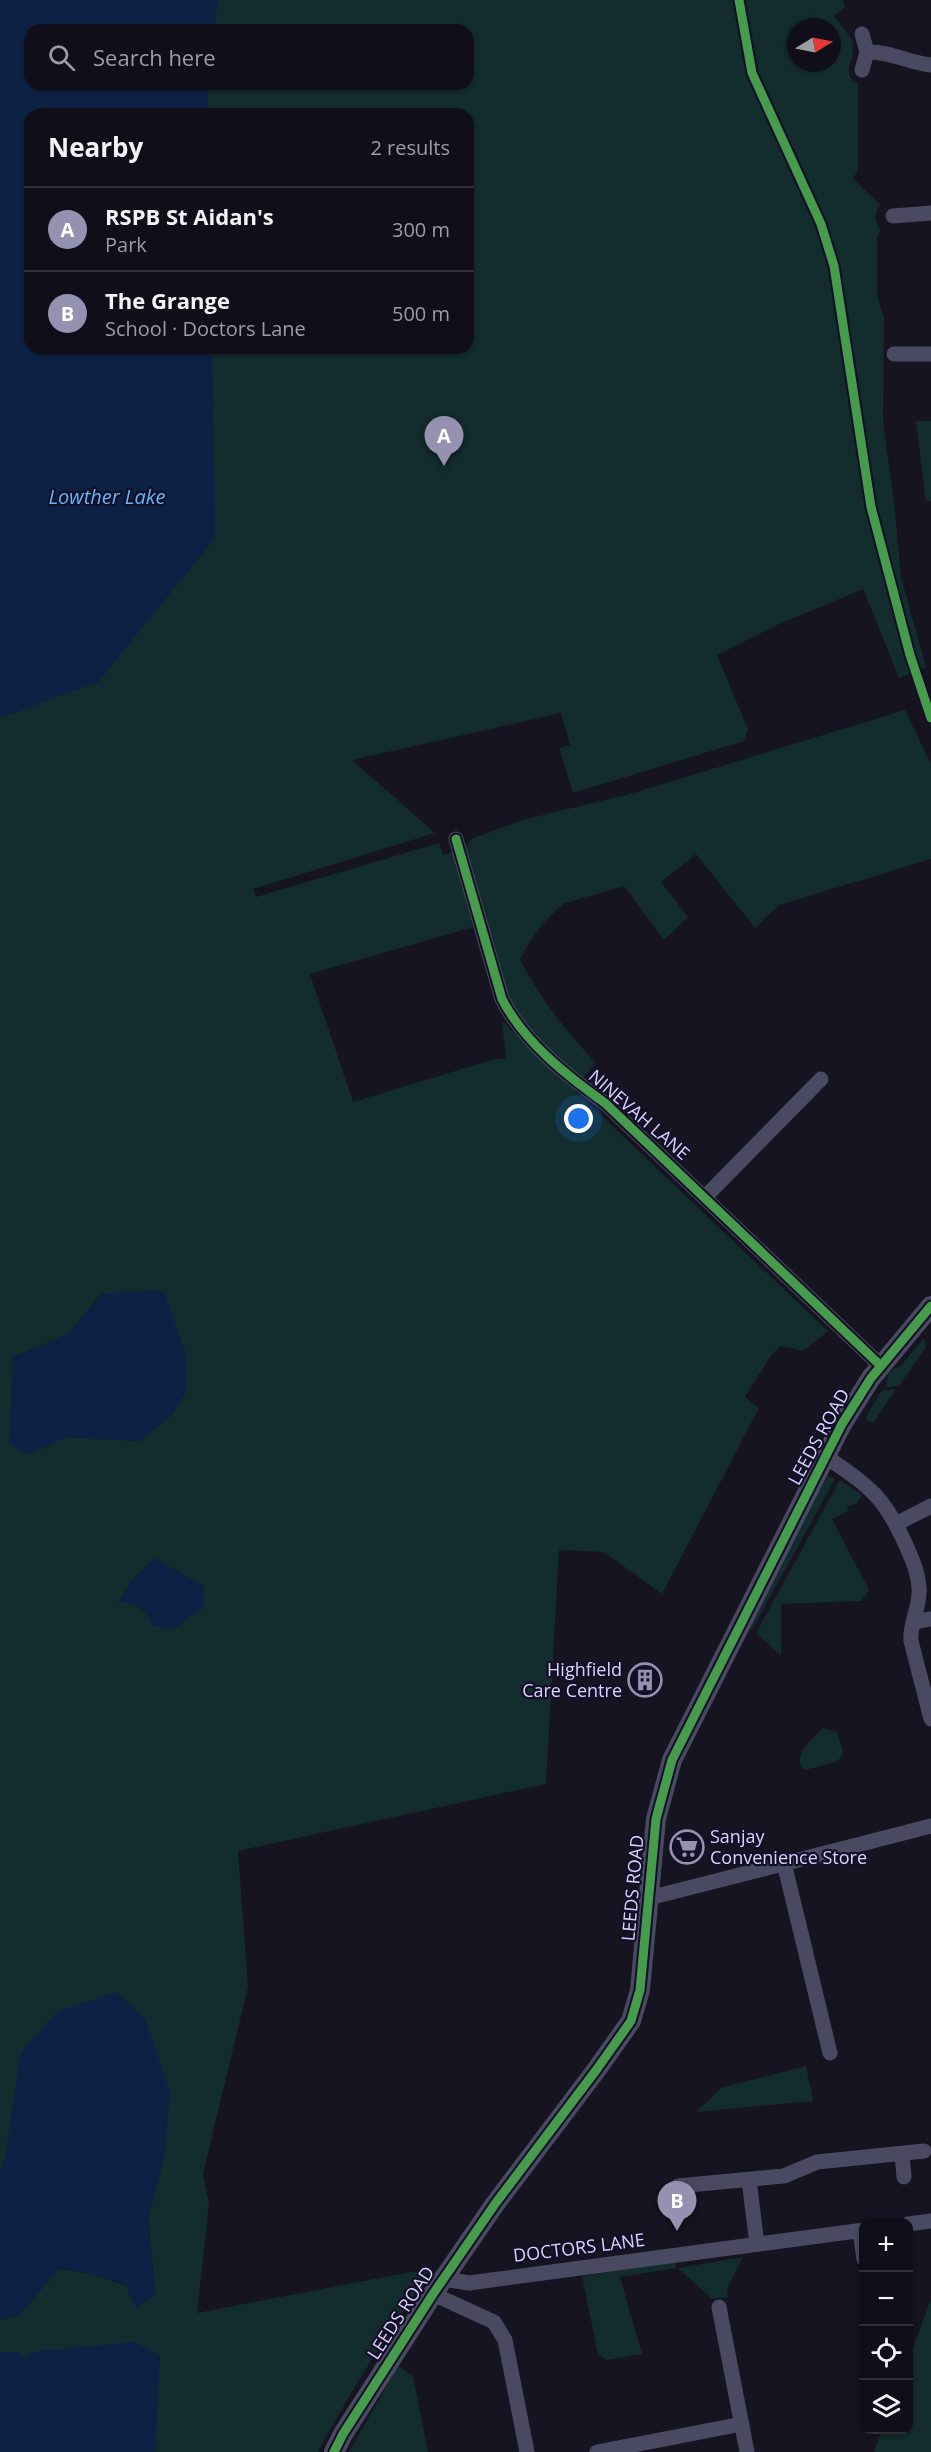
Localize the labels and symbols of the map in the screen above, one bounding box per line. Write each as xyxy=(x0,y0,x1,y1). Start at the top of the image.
north arrow xyxy=(787,18,841,72)
pin: A xyxy=(424,416,464,466)
water label: Lowther Lake xyxy=(49,483,166,510)
street label: NINEVAH LANE xyxy=(584,1064,695,1165)
your location xyxy=(564,1104,593,1133)
street label: LEEDS ROAD xyxy=(782,1384,854,1489)
place label: Highfield Care Centre xyxy=(522,1657,622,1702)
building icon: Highfield Care Centre xyxy=(627,1662,663,1698)
place label: Sanjay Convenience Store xyxy=(710,1824,867,1869)
supermarket icon: Sanjay Convenience Store xyxy=(669,1829,705,1865)
street label: LEEDS ROAD xyxy=(615,1834,649,1942)
pin: B xyxy=(658,2182,696,2231)
street label: DOCTORS LANE xyxy=(512,2227,646,2267)
street label: LEEDS ROAD xyxy=(361,2261,439,2364)

